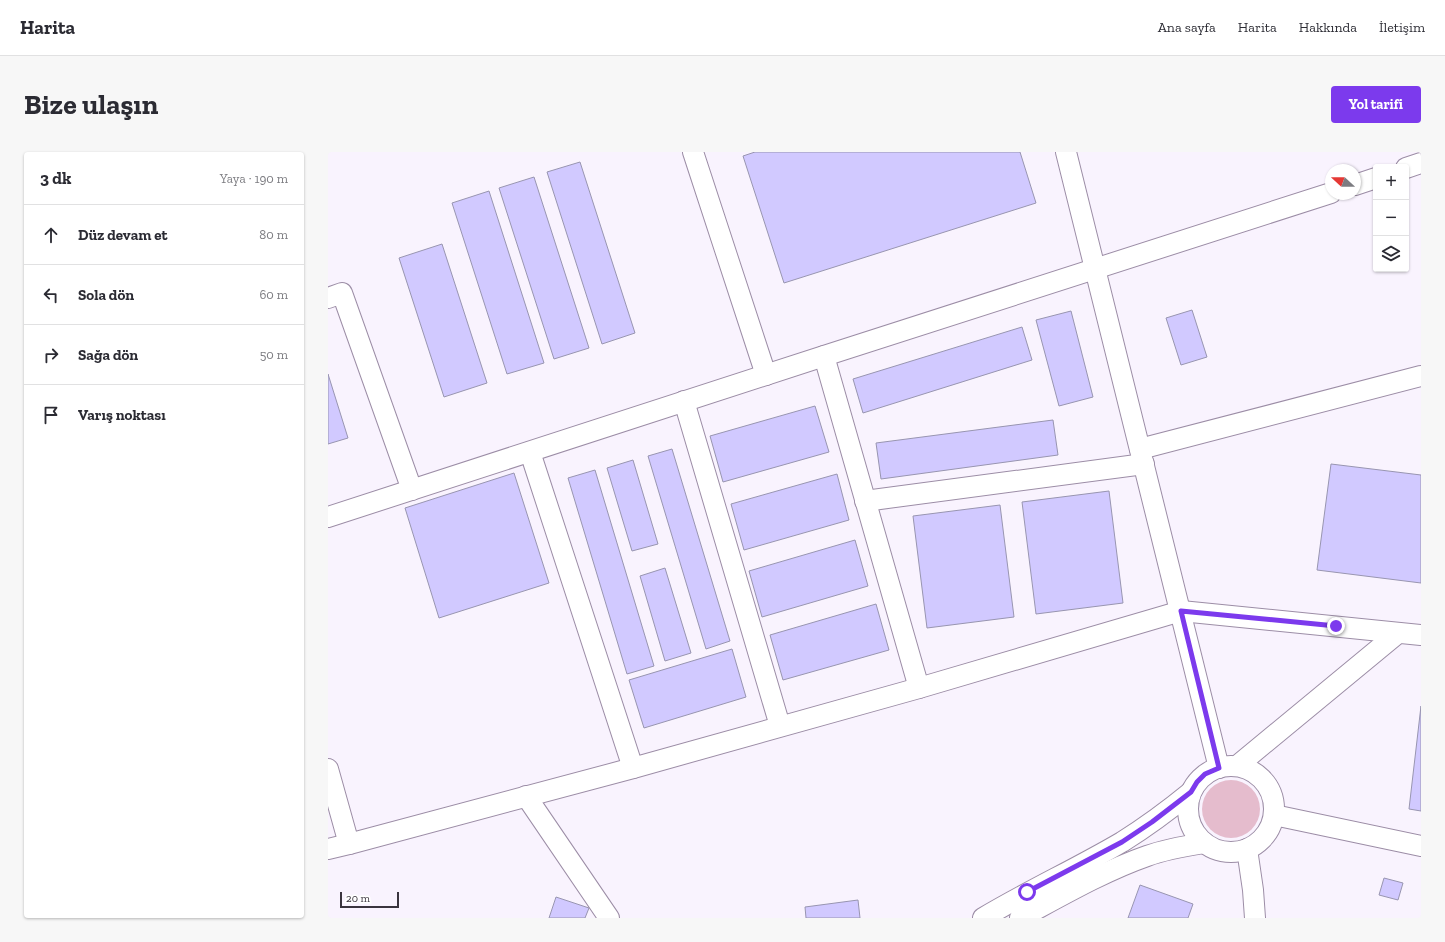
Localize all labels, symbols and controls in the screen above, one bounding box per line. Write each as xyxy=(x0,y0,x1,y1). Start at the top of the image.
text: Harita xyxy=(20,16,75,39)
text: Ana sayfa xyxy=(1158,19,1216,36)
text: Harita xyxy=(1238,19,1277,36)
text: Hakkında xyxy=(1299,19,1357,36)
text: İletişim xyxy=(1379,19,1425,36)
button: Yol tarifi xyxy=(1331,86,1421,123)
text: Bize ulaşın xyxy=(24,88,158,121)
north arrow xyxy=(1325,164,1361,200)
map controls xyxy=(1373,164,1409,272)
button: + xyxy=(1373,164,1409,200)
text: 3 dk xyxy=(40,168,71,188)
text: Yaya · 190 m xyxy=(220,171,288,186)
button: − xyxy=(1373,200,1409,236)
icon: ahead xyxy=(40,224,62,246)
text: Düz devam et xyxy=(78,226,167,244)
text: 80 m xyxy=(259,227,288,242)
button: layers xyxy=(1373,236,1409,272)
icon: left xyxy=(40,284,62,306)
text: Sola dön xyxy=(78,286,134,304)
text: 60 m xyxy=(259,287,288,302)
icon: right xyxy=(40,344,62,366)
text: Sağa dön xyxy=(78,346,138,364)
text: 50 m xyxy=(260,347,288,362)
icon: arrive xyxy=(40,404,62,426)
text: Varış noktası xyxy=(78,406,166,424)
route end xyxy=(1327,617,1345,635)
route start xyxy=(1018,883,1036,901)
scale bar xyxy=(340,890,399,909)
text: 20 m xyxy=(346,892,370,905)

